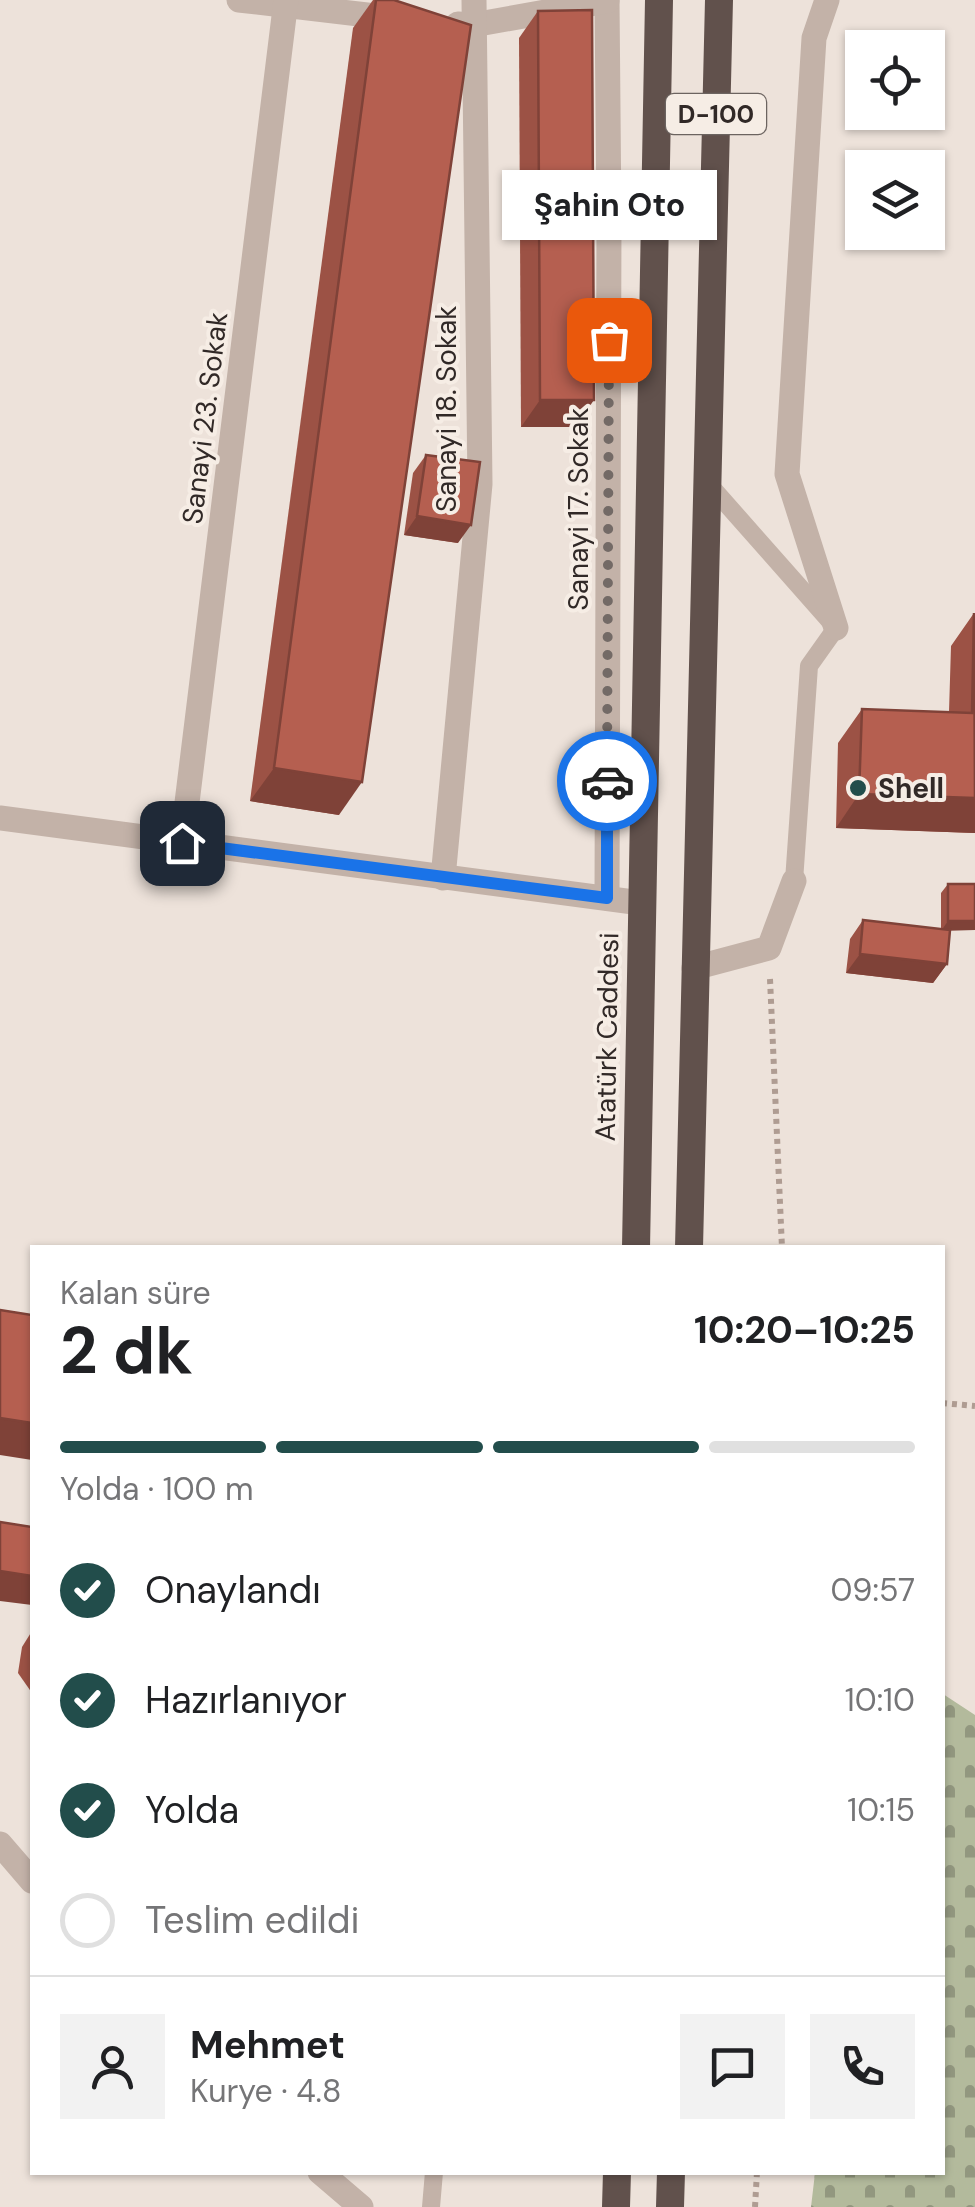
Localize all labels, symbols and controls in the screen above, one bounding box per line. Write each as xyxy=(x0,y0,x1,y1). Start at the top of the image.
map controls xyxy=(845,30,945,250)
button: locate xyxy=(845,30,945,130)
road number: D-100 xyxy=(666,94,766,134)
button: layers xyxy=(845,150,945,250)
callout: Şahin Oto xyxy=(502,170,716,240)
text: Şahin Oto xyxy=(534,184,685,226)
pin xyxy=(567,298,652,383)
street label: Sanayi 18. Sokak xyxy=(428,306,465,512)
street label: Sanayi 23. Sokak xyxy=(174,310,236,526)
icon: bag xyxy=(582,313,637,368)
street label: Sanayi 17. Sokak xyxy=(560,408,597,610)
courier xyxy=(557,731,657,831)
icon: car xyxy=(580,754,635,809)
place label: Shell xyxy=(878,770,944,807)
marker: Shell xyxy=(847,777,869,799)
pin xyxy=(140,801,225,886)
icon: home xyxy=(155,816,210,871)
street label: Atatürk Caddesi xyxy=(587,932,627,1142)
text: Kalan süre xyxy=(60,1272,211,1314)
text: 10:20–10:25 xyxy=(694,1305,915,1355)
text: 2 dk xyxy=(60,1309,193,1393)
text: Yolda · 100 m xyxy=(60,1468,254,1510)
icon: check xyxy=(60,1563,115,1618)
text: Onaylandı xyxy=(145,1565,321,1615)
text: 09:57 xyxy=(830,1569,915,1611)
icon: check xyxy=(60,1673,115,1728)
text: Hazırlanıyor xyxy=(145,1675,347,1725)
text: 10:10 xyxy=(845,1679,915,1721)
icon: check xyxy=(60,1783,115,1838)
text: Yolda xyxy=(145,1785,239,1835)
text: 10:15 xyxy=(847,1789,915,1831)
text: Teslim edildi xyxy=(145,1895,359,1945)
button: person xyxy=(60,2014,165,2119)
button: chat xyxy=(680,2014,785,2119)
button: phone xyxy=(810,2014,915,2119)
text: Mehmet xyxy=(190,2020,345,2070)
text: Kurye · 4.8 xyxy=(190,2070,341,2112)

